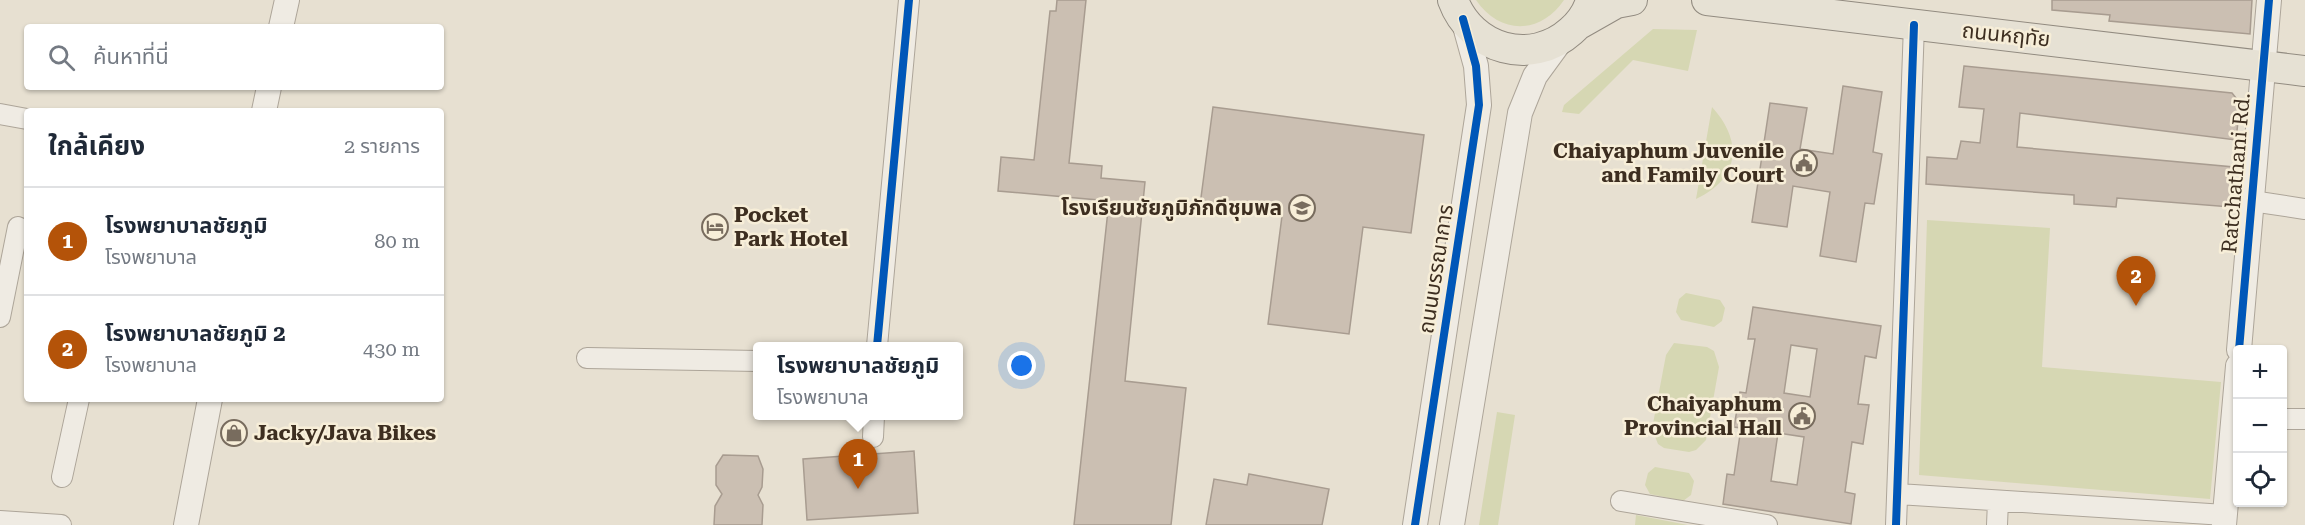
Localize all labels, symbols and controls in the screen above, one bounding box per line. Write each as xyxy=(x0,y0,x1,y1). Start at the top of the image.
street label: ถนนหฤทัย xyxy=(1961,18,2051,52)
search box xyxy=(24,24,444,90)
icon: search xyxy=(45,41,78,74)
text: ค้นหาที่นี่ xyxy=(93,44,169,69)
street label: Ratchathani Rd. xyxy=(2217,92,2255,254)
text: ใกล้เคียง xyxy=(48,131,145,161)
text: 2 รายการ xyxy=(344,134,420,158)
place label: Chaiyaphum Juvenile and Family Court xyxy=(1553,139,1784,187)
public building icon: Chaiyaphum Juvenile and Family Court xyxy=(1789,148,1819,178)
school or university icon: โรงเรียนชัยภูมิภักดีชุมพล xyxy=(1287,193,1317,223)
place label: โรงเรียนชัยภูมิภักดีชุมพล xyxy=(1061,196,1282,221)
place label: Pocket Park Hotel xyxy=(734,203,848,251)
street label: ถนนบรรณาการ xyxy=(1414,203,1458,335)
hotel icon: Pocket Park Hotel xyxy=(700,212,730,242)
text: โรงพยาบาลชัยภูมิ xyxy=(105,213,268,238)
text: 1 xyxy=(62,229,73,253)
text: 80 m xyxy=(374,229,420,253)
text: โรงพยาบาล xyxy=(105,245,197,269)
pin: 2 xyxy=(2116,256,2156,306)
text: โรงพยาบาลชัยภูมิ 2 xyxy=(105,321,285,346)
text: 2 xyxy=(62,337,73,361)
text: 430 m xyxy=(363,337,420,361)
popup xyxy=(753,342,963,420)
map controls xyxy=(2233,345,2287,507)
button: + xyxy=(2233,345,2287,399)
your location xyxy=(1007,351,1036,380)
text: โรงพยาบาล xyxy=(105,353,197,377)
text: โรงพยาบาลชัยภูมิ xyxy=(777,353,939,378)
text: โรงพยาบาล xyxy=(777,385,869,409)
place label: Chaiyaphum Provincial Hall xyxy=(1624,392,1782,440)
button: − xyxy=(2233,399,2287,453)
public building icon: Chaiyaphum Provincial Hall xyxy=(1787,401,1817,431)
shop icon: Jacky/Java Bikes xyxy=(219,418,249,448)
place label: Jacky/Java Bikes xyxy=(254,421,436,445)
pin: 1 xyxy=(838,440,878,489)
button: locate xyxy=(2233,453,2287,507)

